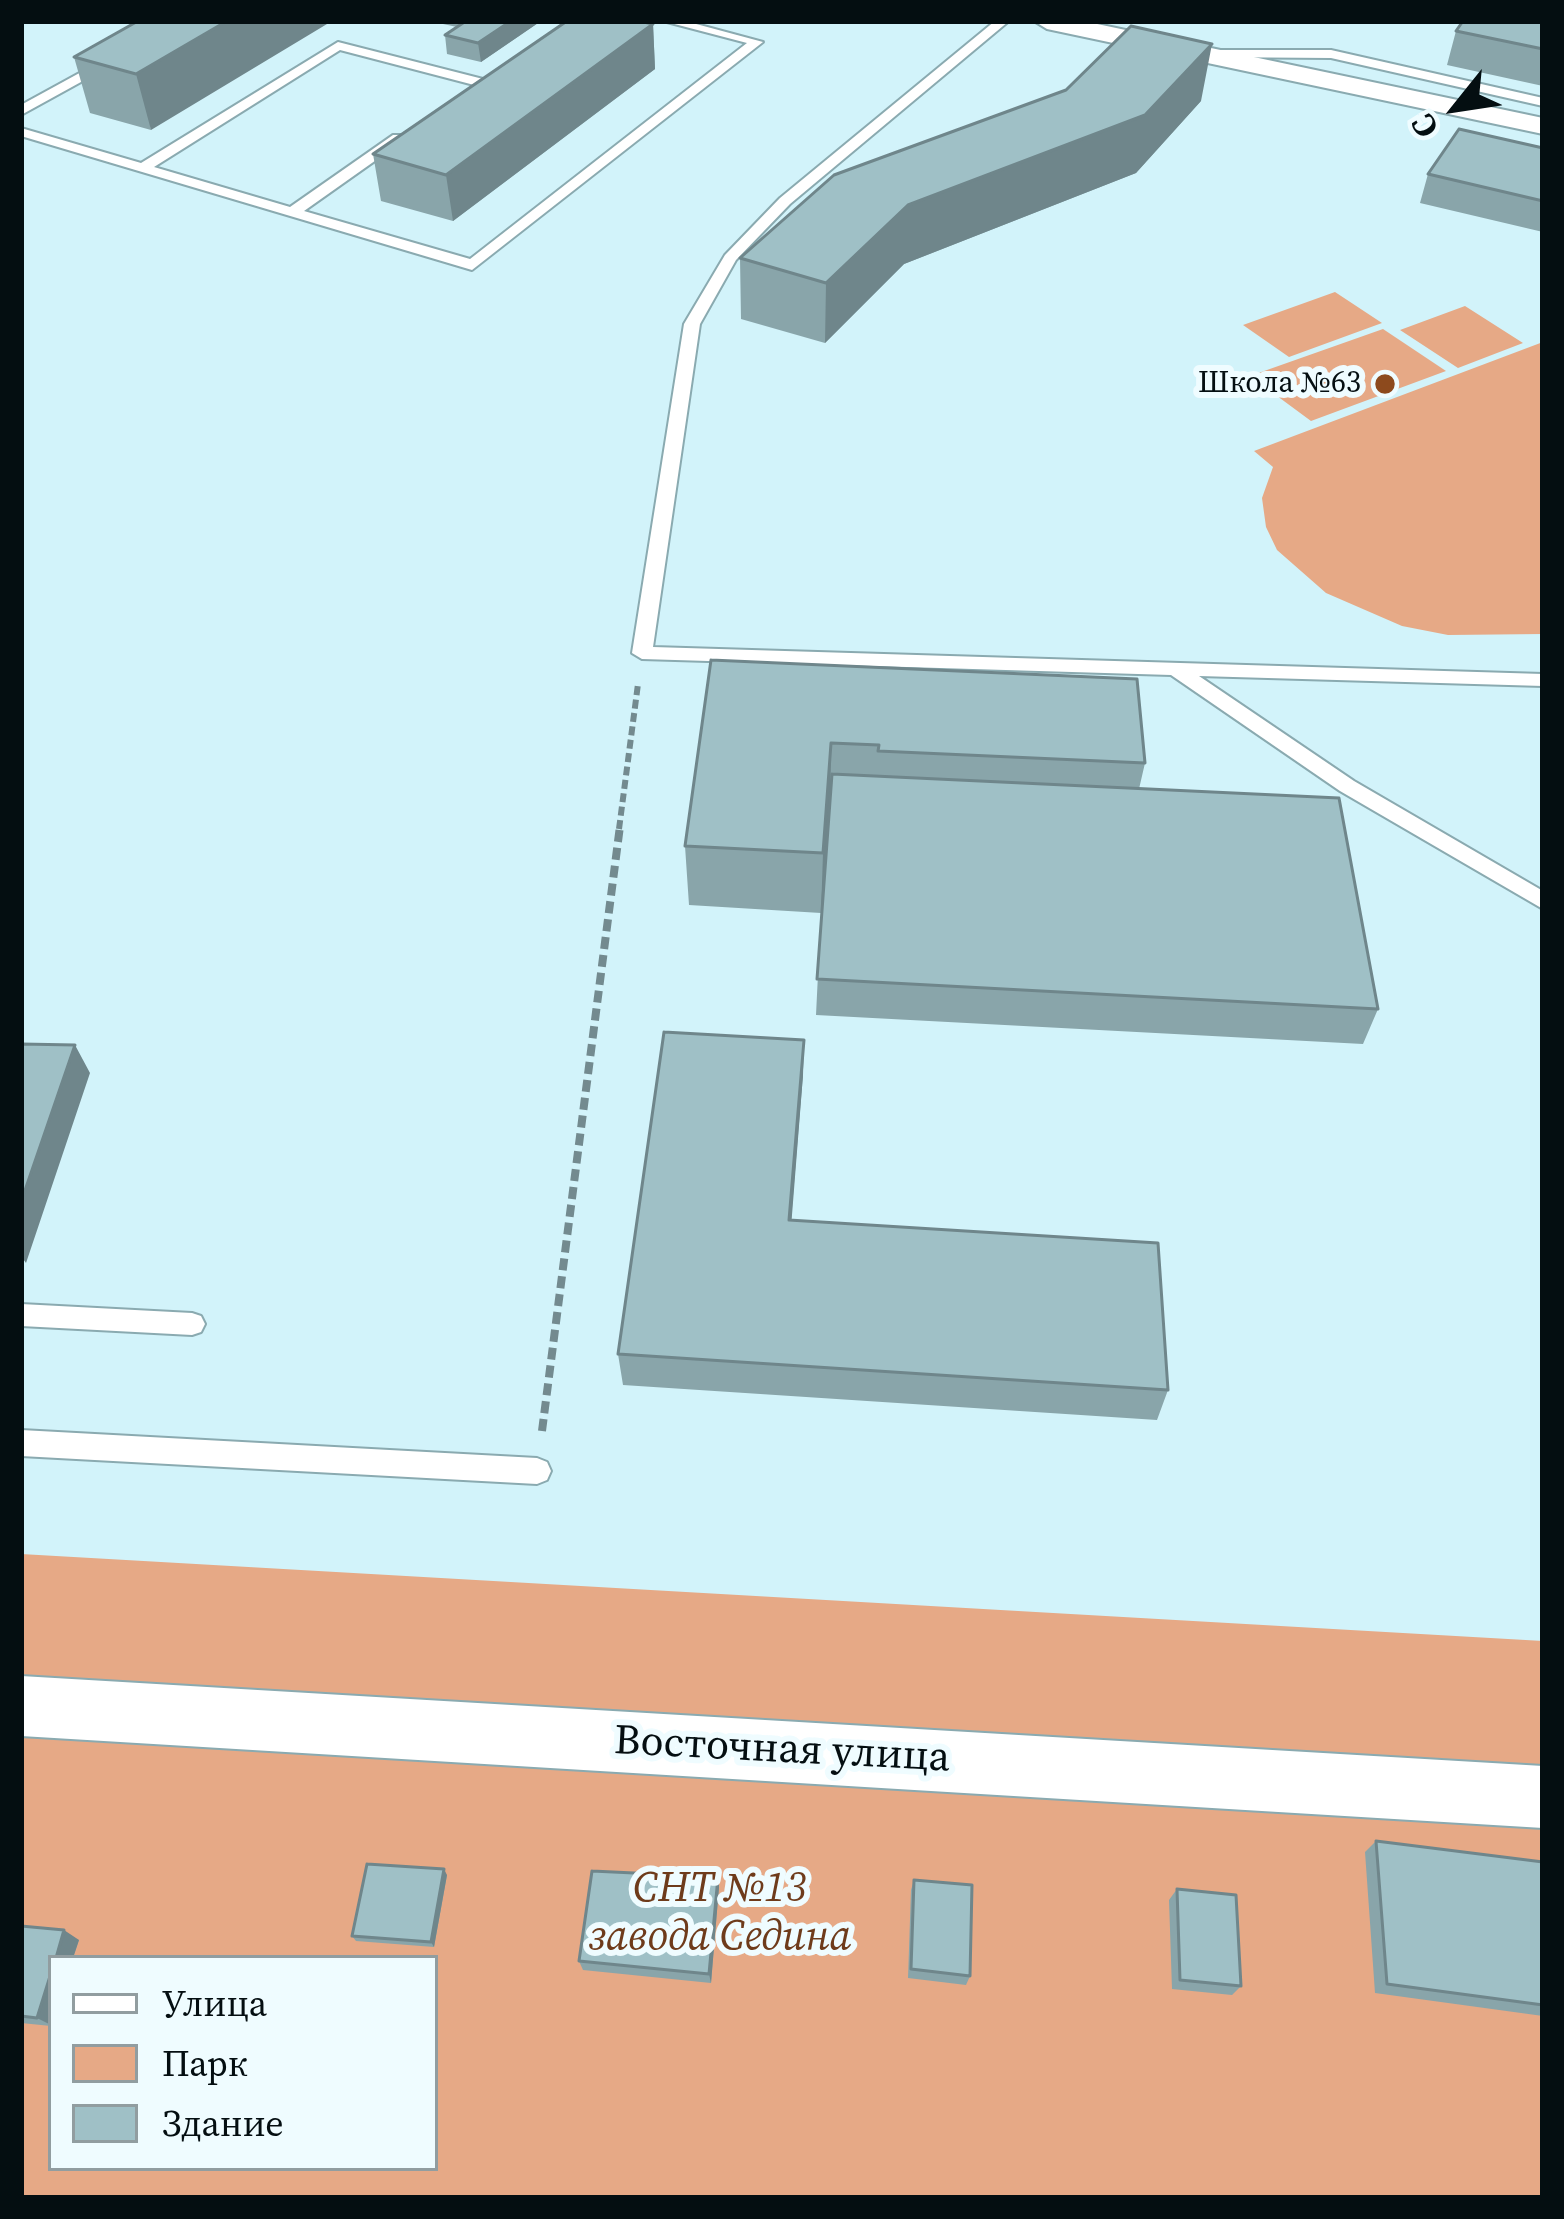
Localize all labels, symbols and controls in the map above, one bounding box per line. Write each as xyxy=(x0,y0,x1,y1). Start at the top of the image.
north arrow xyxy=(1396,48,1516,168)
text: С xyxy=(1400,106,1449,146)
place label: Школа №63 xyxy=(1198,366,1361,402)
marker: Школа №63 xyxy=(1372,371,1398,397)
street label: Восточная улица xyxy=(613,1717,951,1785)
park label: СНТ №13 завода Седина xyxy=(589,1865,851,1964)
legend xyxy=(48,1955,438,2171)
text: Улица xyxy=(162,1979,267,2028)
text: Парк xyxy=(162,2039,248,2088)
text: Здание xyxy=(162,2099,284,2148)

